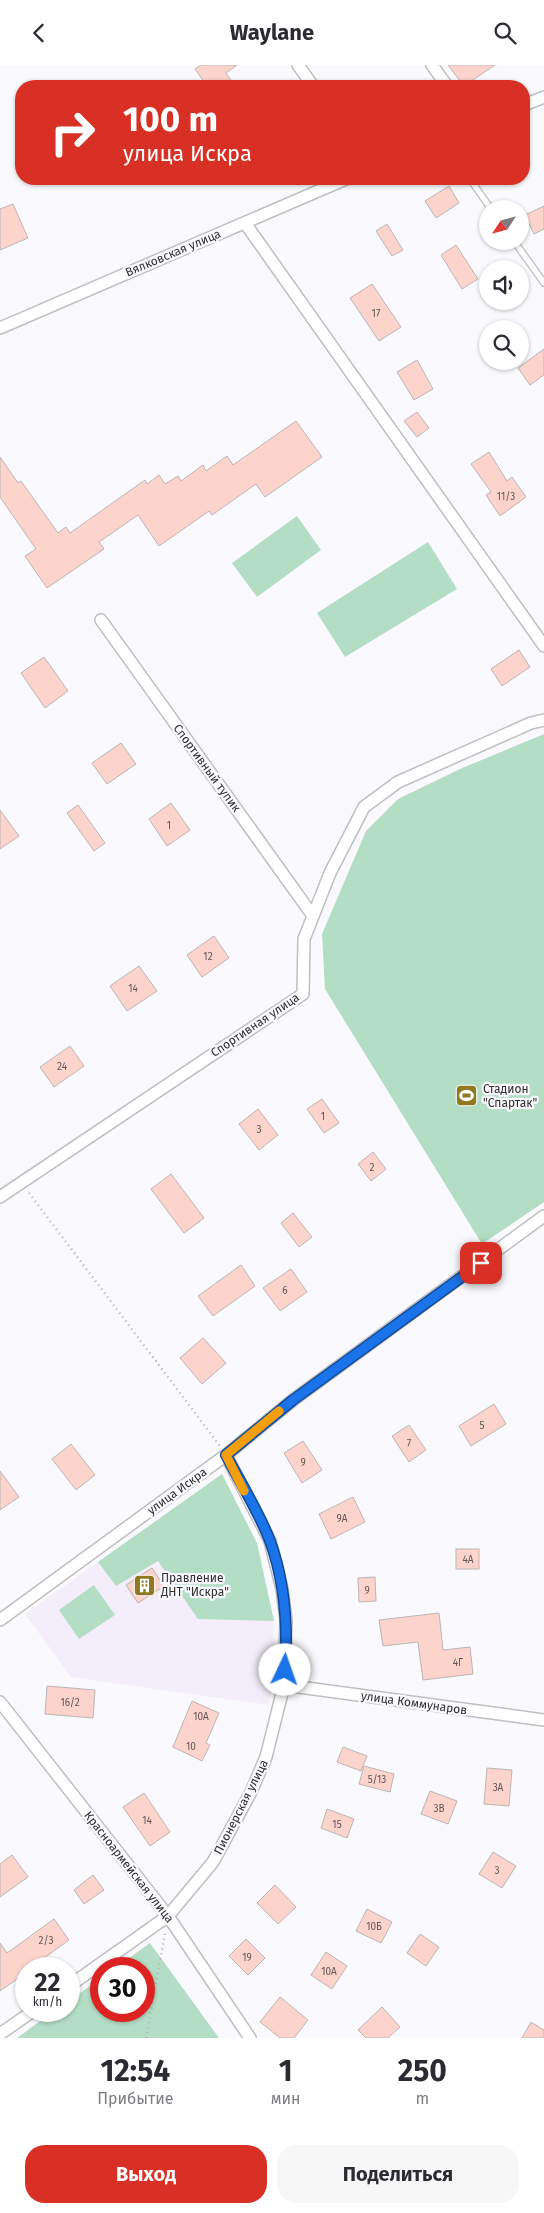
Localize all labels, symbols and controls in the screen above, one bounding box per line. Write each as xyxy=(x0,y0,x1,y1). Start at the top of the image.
icon: back xyxy=(25,19,53,47)
text: Waylane xyxy=(230,19,314,46)
icon: search xyxy=(491,19,519,47)
text: 100 m xyxy=(123,98,218,140)
icon: right xyxy=(40,100,105,165)
text: улица Искра xyxy=(123,140,252,167)
north arrow xyxy=(479,200,529,250)
map controls xyxy=(479,200,529,370)
street label: Вялковская улица xyxy=(123,227,223,279)
button: sound xyxy=(479,260,529,310)
house number: 17 xyxy=(372,308,381,320)
button: search xyxy=(479,320,529,370)
house number: 11/3 xyxy=(497,491,515,503)
street label: Спортивный тупик xyxy=(170,721,244,815)
house number: 1 xyxy=(167,820,171,832)
house number: 12 xyxy=(203,951,213,963)
house number: 14 xyxy=(128,983,139,995)
street label: Спортивная улица xyxy=(208,990,302,1060)
house number: 24 xyxy=(57,1061,68,1073)
place label: Стадион "Спартак" xyxy=(483,1082,537,1110)
sports icon: Стадион "Спартак" xyxy=(455,1084,479,1108)
house number: 1 xyxy=(321,1111,325,1123)
house number: 3 xyxy=(257,1124,262,1136)
house number: 2 xyxy=(370,1162,375,1174)
pin xyxy=(460,1242,502,1284)
icon: arrive xyxy=(467,1249,495,1277)
house number: 6 xyxy=(282,1285,288,1297)
house number: 5 xyxy=(479,1420,485,1432)
house number: 7 xyxy=(407,1438,412,1450)
house number: 9 xyxy=(300,1457,306,1469)
street label: улица Искра xyxy=(144,1465,210,1517)
house number: 9А xyxy=(337,1513,348,1525)
house number: 4А xyxy=(462,1554,474,1566)
place label: Правление ДНТ "Искра" xyxy=(160,1571,229,1599)
building icon: Правление ДНТ "Искра" xyxy=(133,1573,157,1597)
house number: 9 xyxy=(364,1585,370,1597)
position arrow xyxy=(258,1643,310,1695)
house number: 4Г xyxy=(453,1657,463,1669)
street label: улица Коммунаров xyxy=(360,1689,468,1717)
house number: 16/2 xyxy=(60,1697,80,1709)
house number: 10А xyxy=(193,1711,209,1723)
house number: 10 xyxy=(186,1741,196,1753)
street label: Пионерская улица xyxy=(211,1757,271,1857)
house number: 5/13 xyxy=(368,1774,386,1786)
house number: 3А xyxy=(493,1782,504,1794)
house number: 3В xyxy=(433,1803,445,1815)
street label: Красноармейская улица xyxy=(81,1809,177,1925)
house number: 14 xyxy=(142,1815,153,1827)
house number: 15 xyxy=(332,1819,342,1831)
house number: 3 xyxy=(495,1865,500,1877)
house number: 10Б xyxy=(366,1921,382,1933)
house number: 2/3 xyxy=(39,1935,53,1947)
house number: 19 xyxy=(242,1952,252,1964)
speed limit sign: 30 xyxy=(90,1957,155,2022)
house number: 10А xyxy=(321,1966,337,1978)
text: 22 xyxy=(35,1968,60,1998)
text: km/h xyxy=(33,1995,62,2009)
text: 12:54 xyxy=(100,2053,170,2089)
text: 1 xyxy=(279,2053,293,2089)
text: 250 xyxy=(398,2053,447,2089)
text: Прибытие xyxy=(97,2089,174,2108)
text: мин xyxy=(271,2089,301,2108)
text: m xyxy=(415,2089,429,2108)
button: Выход xyxy=(25,2145,267,2203)
button: Поделиться xyxy=(277,2145,519,2203)

